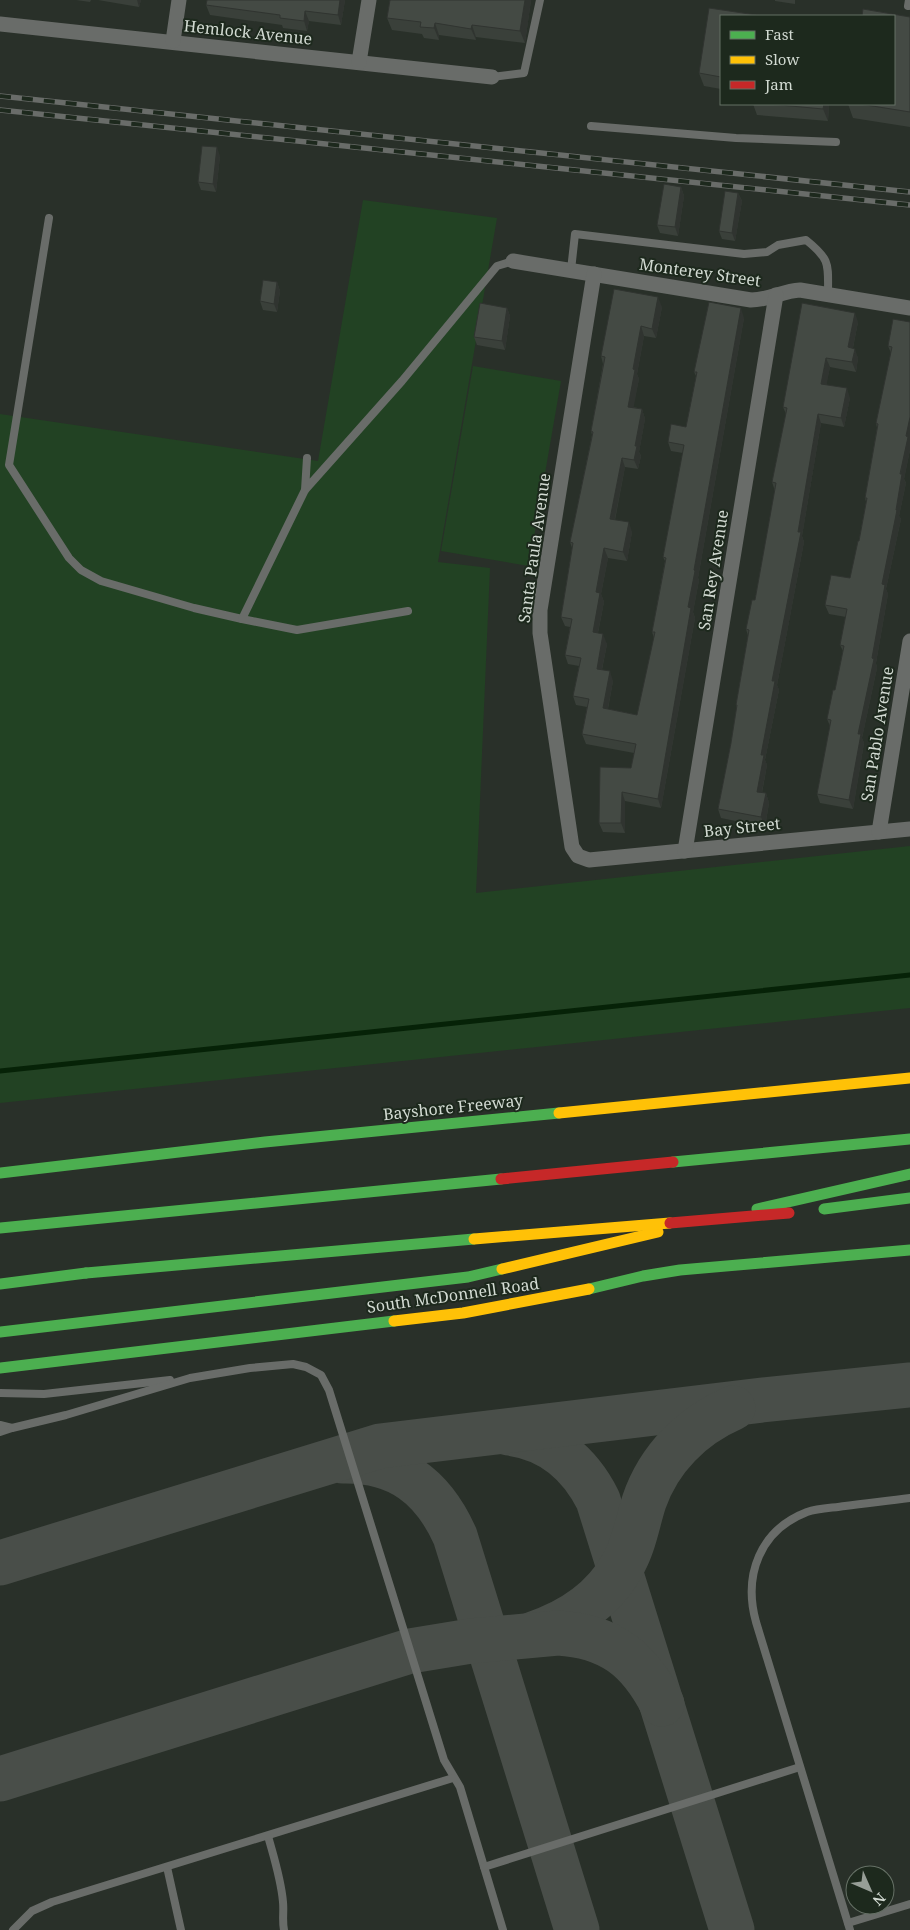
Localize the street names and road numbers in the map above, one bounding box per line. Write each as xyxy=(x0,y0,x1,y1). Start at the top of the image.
street label: Hemlock Avenue xyxy=(183,14,313,50)
street label: Monterey Street xyxy=(638,253,763,291)
street label: Santa Paula Avenue xyxy=(513,472,555,624)
street label: San Rey Avenue xyxy=(693,508,733,632)
street label: San Pablo Avenue xyxy=(855,665,899,803)
street label: Bay Street xyxy=(703,812,782,842)
street label: Bayshore Freeway xyxy=(382,1089,525,1125)
street label: South McDonnell Road xyxy=(365,1272,541,1318)

